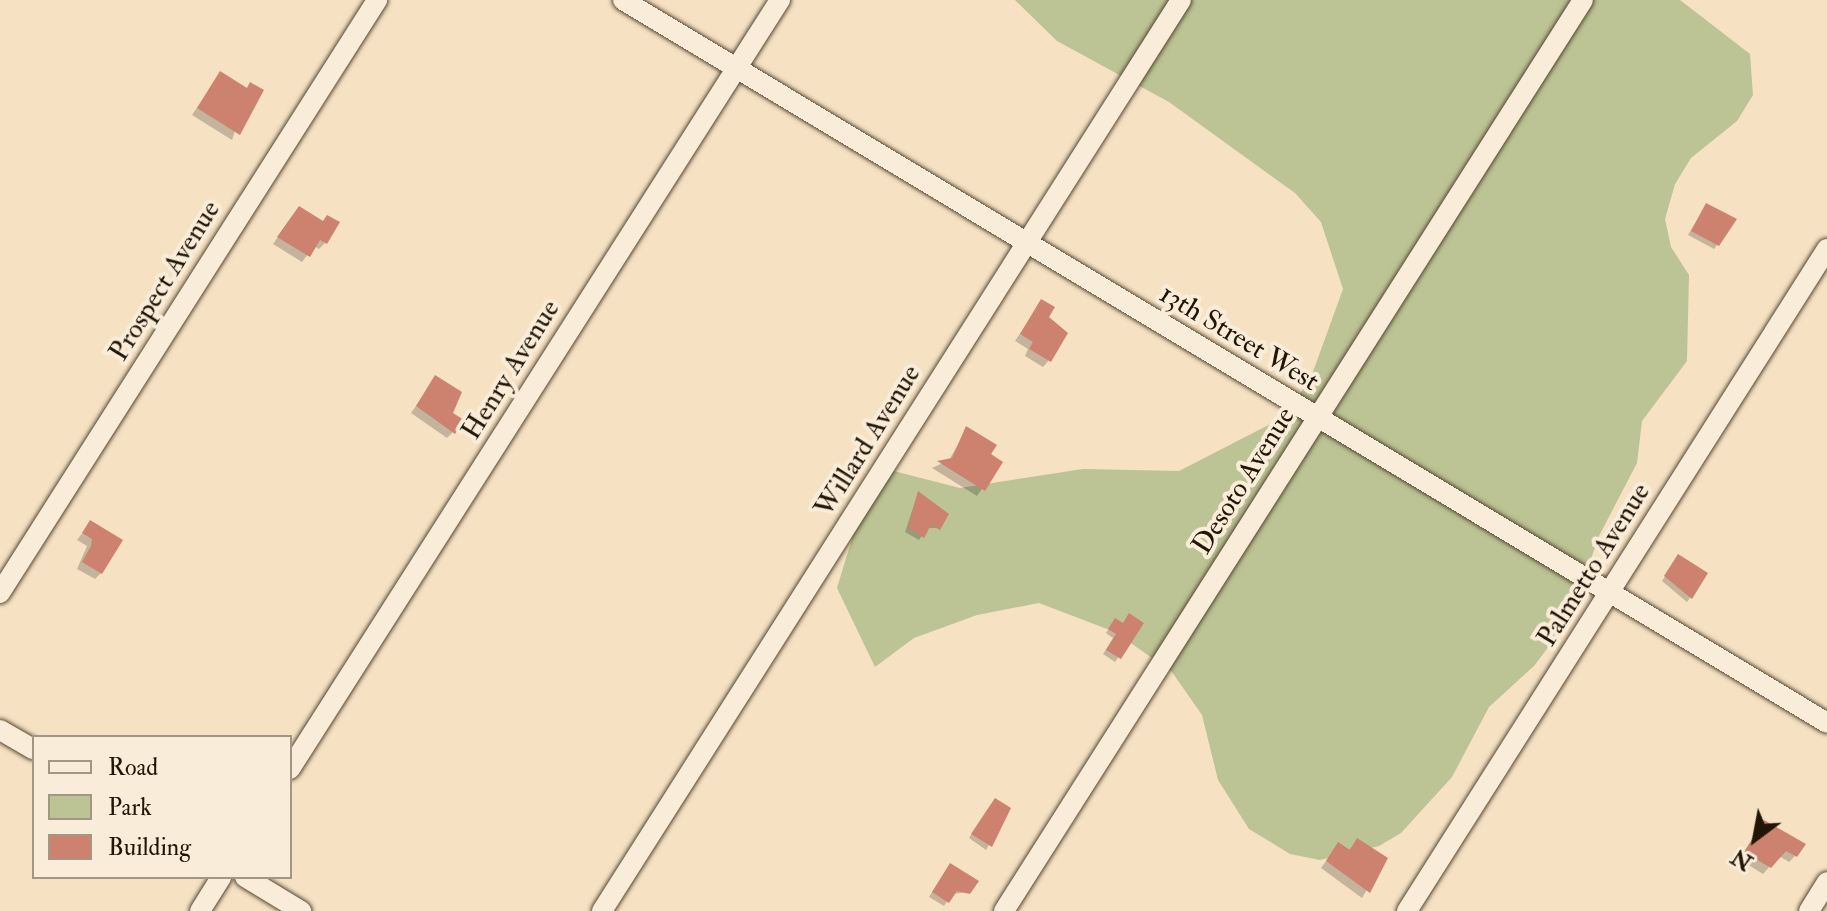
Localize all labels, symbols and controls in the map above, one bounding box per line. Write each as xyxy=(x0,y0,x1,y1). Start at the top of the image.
street label: Prospect Avenue xyxy=(102,195,228,367)
street label: 13th Street West xyxy=(1153,277,1325,399)
street label: Henry Avenue xyxy=(455,294,567,446)
street label: Willard Avenue xyxy=(808,359,928,523)
street label: Desoto Avenue xyxy=(1186,401,1302,561)
street label: Palmetto Avenue xyxy=(1530,477,1658,653)
legend xyxy=(32,735,292,879)
text: Road xyxy=(108,752,158,783)
text: Park xyxy=(108,792,152,823)
north arrow xyxy=(1715,799,1795,879)
text: Building xyxy=(108,832,191,863)
text: N xyxy=(1727,842,1758,876)

